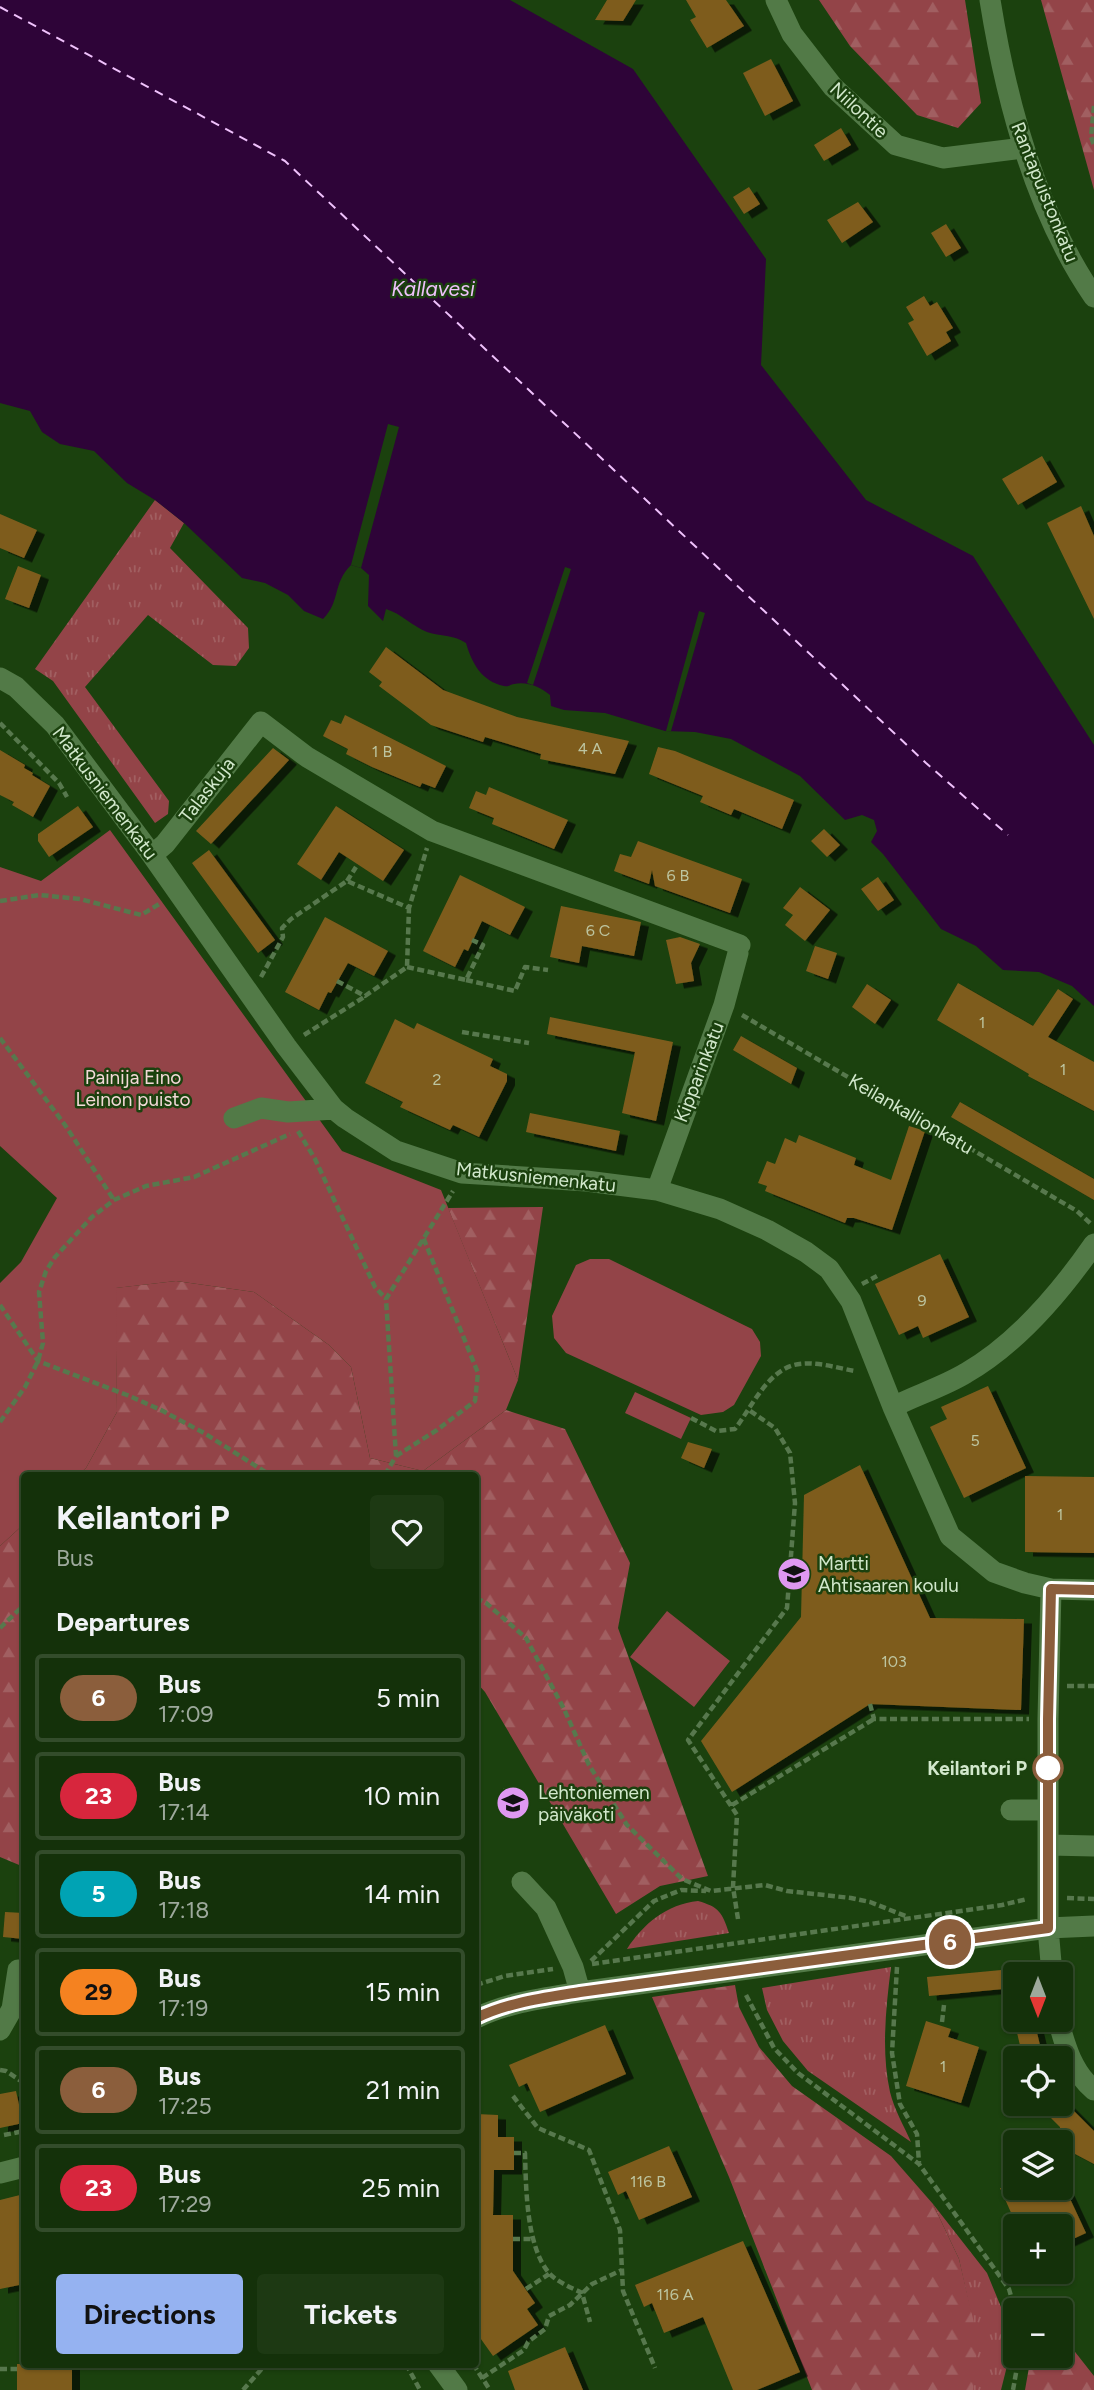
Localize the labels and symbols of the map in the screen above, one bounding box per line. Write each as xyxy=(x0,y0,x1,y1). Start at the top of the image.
street label: Niilontie xyxy=(825,77,893,143)
street label: Rantapuistonkatu xyxy=(1006,118,1084,266)
water label: Kallavesi xyxy=(391,276,475,301)
street label: Matkusniemenkatu xyxy=(47,722,163,864)
house number: 4 A xyxy=(578,739,603,758)
house number: 1 B xyxy=(372,742,392,761)
street label: Talaskuja xyxy=(174,753,240,827)
house number: 6 B xyxy=(667,866,690,885)
house number: 6 C xyxy=(586,921,610,940)
house number: 1 xyxy=(979,1013,985,1032)
street label: Kipparinkatu xyxy=(669,1018,729,1126)
house number: 1 xyxy=(1060,1060,1066,1079)
park label: Painija Eino Leinon puisto xyxy=(76,1066,190,1111)
street label: Keilankallionkatu xyxy=(845,1069,977,1159)
house number: 2 xyxy=(433,1070,441,1089)
street label: Matkusniemenkatu xyxy=(455,1157,617,1197)
house number: 9 xyxy=(917,1291,927,1310)
house number: 5 xyxy=(970,1431,980,1450)
house number: 1 xyxy=(1057,1505,1063,1524)
place label: Martti Ahtisaaren koulu xyxy=(818,1552,959,1597)
school or university icon: Martti Ahtisaaren koulu xyxy=(775,1555,813,1593)
house number: 103 xyxy=(881,1652,907,1671)
marker: Keilantori P xyxy=(1033,1753,1063,1783)
place label: Keilantori P xyxy=(927,1757,1028,1780)
place label: Lehtoniemen päiväkoti xyxy=(538,1781,650,1826)
school or university icon: Lehtoniemen päiväkoti xyxy=(494,1784,532,1822)
line badge: 6 xyxy=(927,1919,973,1965)
north arrow xyxy=(1003,1962,1073,2032)
house number: 1 xyxy=(940,2057,946,2076)
house number: 116 B xyxy=(630,2172,666,2191)
house number: 116 A xyxy=(656,2285,694,2304)

